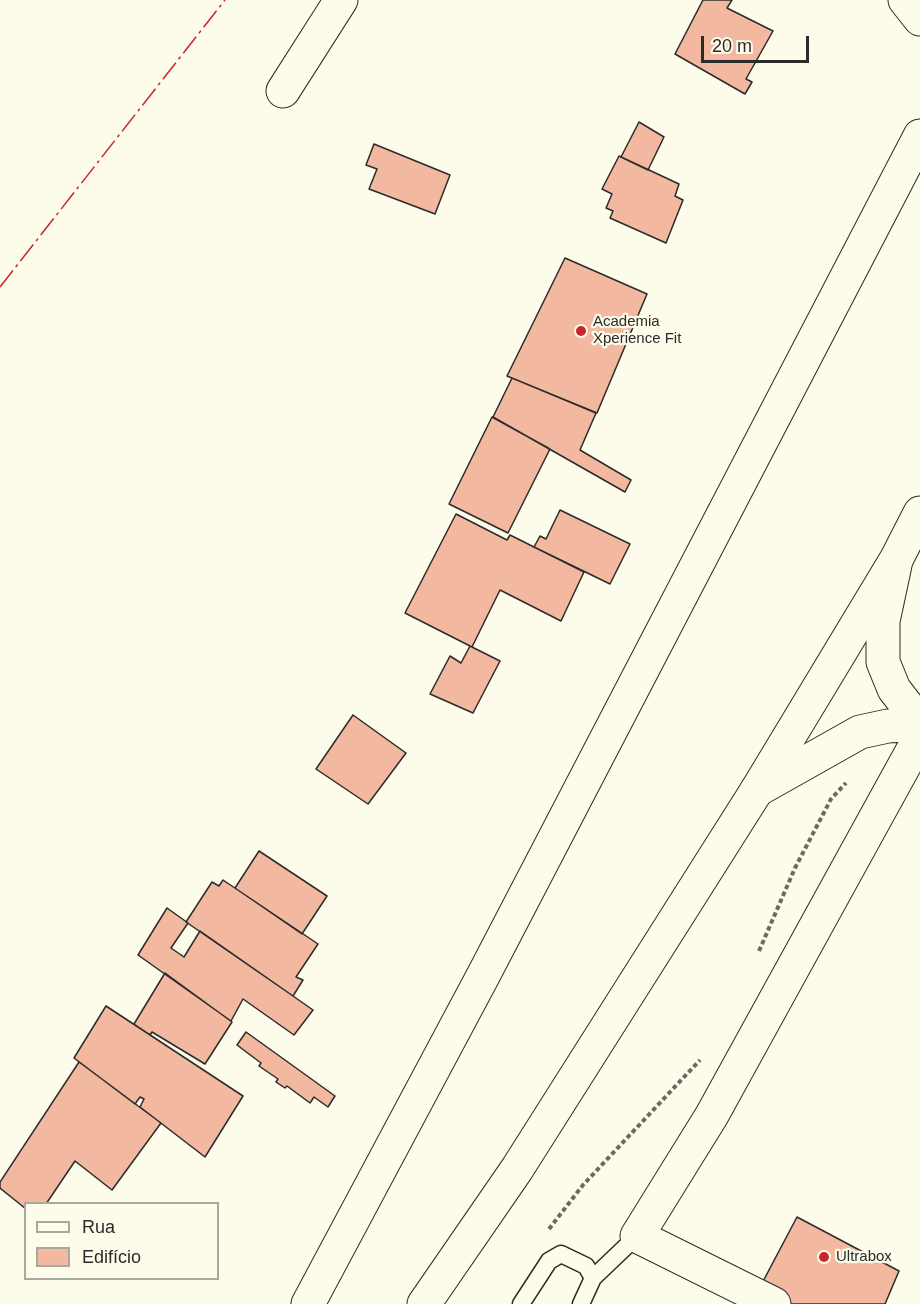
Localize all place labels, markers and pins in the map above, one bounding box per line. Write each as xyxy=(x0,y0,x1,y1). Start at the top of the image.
place label: Academia Xperience Fit xyxy=(593,313,681,348)
marker: Academia Xperience Fit xyxy=(574,324,588,338)
place label: Ultrabox xyxy=(836,1248,892,1266)
marker: Ultrabox xyxy=(817,1250,831,1264)

